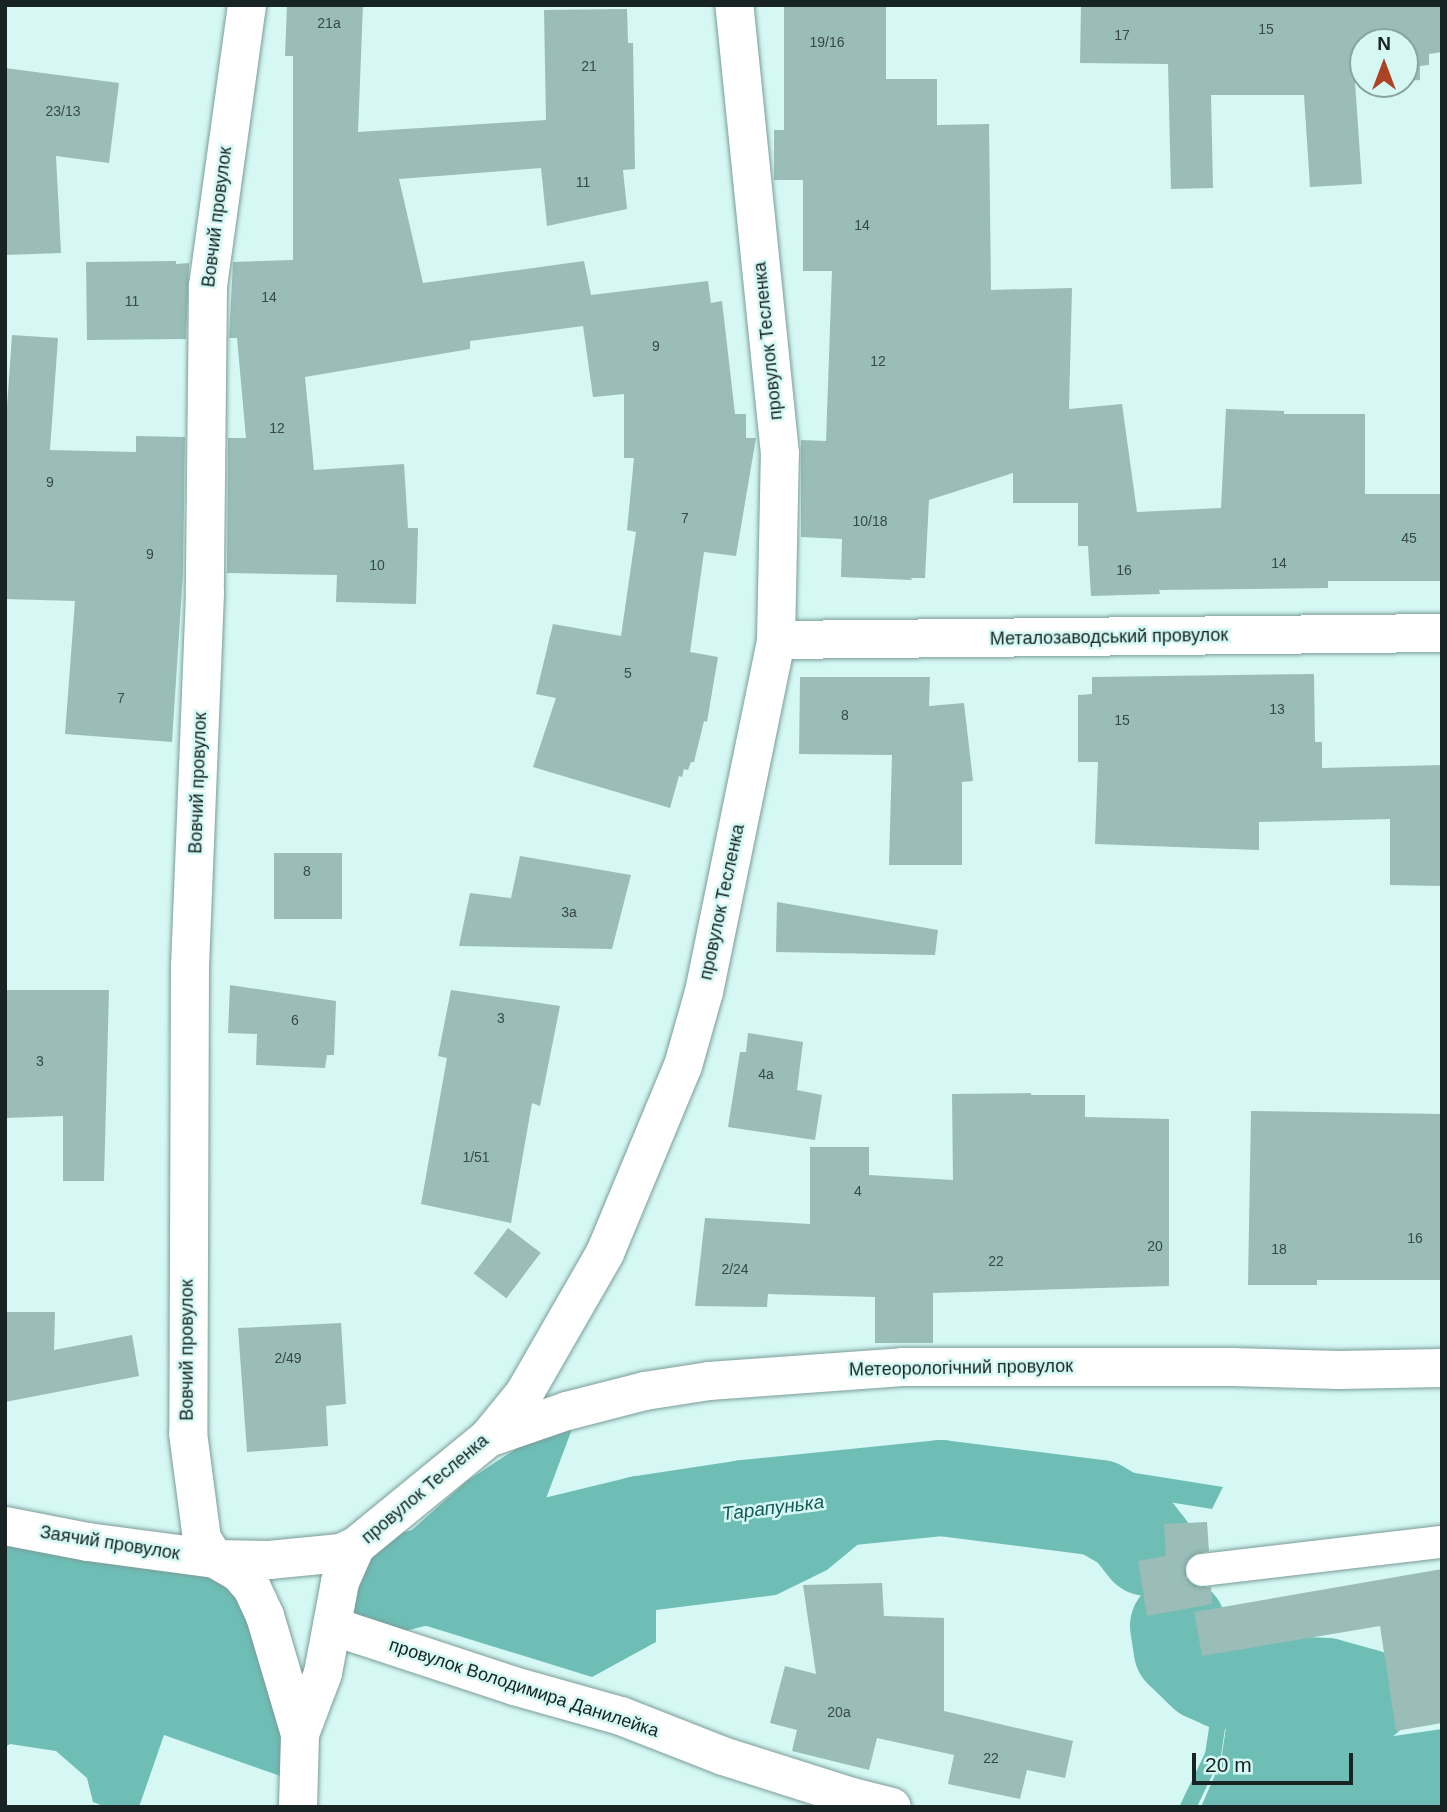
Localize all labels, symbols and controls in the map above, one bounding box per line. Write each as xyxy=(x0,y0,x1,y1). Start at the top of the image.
house number: 21а xyxy=(317,15,341,31)
house number: 15 xyxy=(1258,21,1274,37)
house number: 17 xyxy=(1114,27,1130,43)
north arrow xyxy=(1349,28,1419,98)
text: N xyxy=(1377,33,1391,54)
house number: 19/16 xyxy=(809,34,845,50)
house number: 21 xyxy=(581,58,597,74)
house number: 23/13 xyxy=(45,103,81,119)
street label: Вовчий провулок xyxy=(198,146,236,288)
house number: 11 xyxy=(576,174,590,190)
house number: 14 xyxy=(854,217,870,233)
street label: провулок Тесленка xyxy=(749,261,787,421)
house number: 14 xyxy=(261,289,277,305)
house number: 11 xyxy=(125,293,139,309)
house number: 9 xyxy=(652,338,660,354)
house number: 12 xyxy=(870,353,886,369)
house number: 12 xyxy=(269,420,285,436)
house number: 9 xyxy=(46,474,54,490)
house number: 7 xyxy=(681,510,689,526)
house number: 10/18 xyxy=(852,513,888,529)
house number: 45 xyxy=(1401,530,1417,546)
house number: 9 xyxy=(146,546,154,562)
house number: 14 xyxy=(1271,555,1287,571)
house number: 10 xyxy=(369,557,385,573)
house number: 16 xyxy=(1116,562,1132,578)
street label: Металозаводський провулок xyxy=(990,624,1228,650)
house number: 5 xyxy=(624,665,632,681)
house number: 7 xyxy=(117,690,125,706)
house number: 13 xyxy=(1269,701,1285,717)
house number: 8 xyxy=(841,707,849,723)
street label: Вовчий провулок xyxy=(185,712,211,854)
house number: 15 xyxy=(1114,712,1130,728)
street label: провулок Тесленка xyxy=(695,822,749,982)
house number: 8 xyxy=(303,863,311,879)
house number: 3а xyxy=(561,904,577,920)
house number: 3 xyxy=(497,1010,505,1026)
house number: 6 xyxy=(291,1012,299,1028)
house number: 3 xyxy=(36,1053,44,1069)
house number: 4а xyxy=(758,1066,774,1082)
house number: 1/51 xyxy=(462,1149,490,1165)
house number: 4 xyxy=(854,1183,862,1199)
house number: 16 xyxy=(1407,1230,1423,1246)
house number: 20 xyxy=(1147,1238,1163,1254)
house number: 18 xyxy=(1271,1241,1287,1257)
house number: 22 xyxy=(988,1253,1004,1269)
house number: 2/24 xyxy=(721,1261,749,1277)
street label: Вовчий провулок xyxy=(176,1279,198,1421)
house number: 2/49 xyxy=(274,1350,302,1366)
street label: Метеорологічний провулок xyxy=(849,1355,1073,1381)
street label: провулок Тесленка xyxy=(357,1430,493,1548)
water label: Тарапунька xyxy=(721,1490,825,1526)
street label: Заячий провулок xyxy=(39,1521,181,1565)
street label: провулок Володимира Данилейка xyxy=(387,1634,661,1742)
house number: 20а xyxy=(827,1704,851,1720)
scale bar xyxy=(1195,1738,1356,1782)
house number: 22 xyxy=(983,1750,999,1766)
text: 20 m xyxy=(1205,1753,1252,1776)

